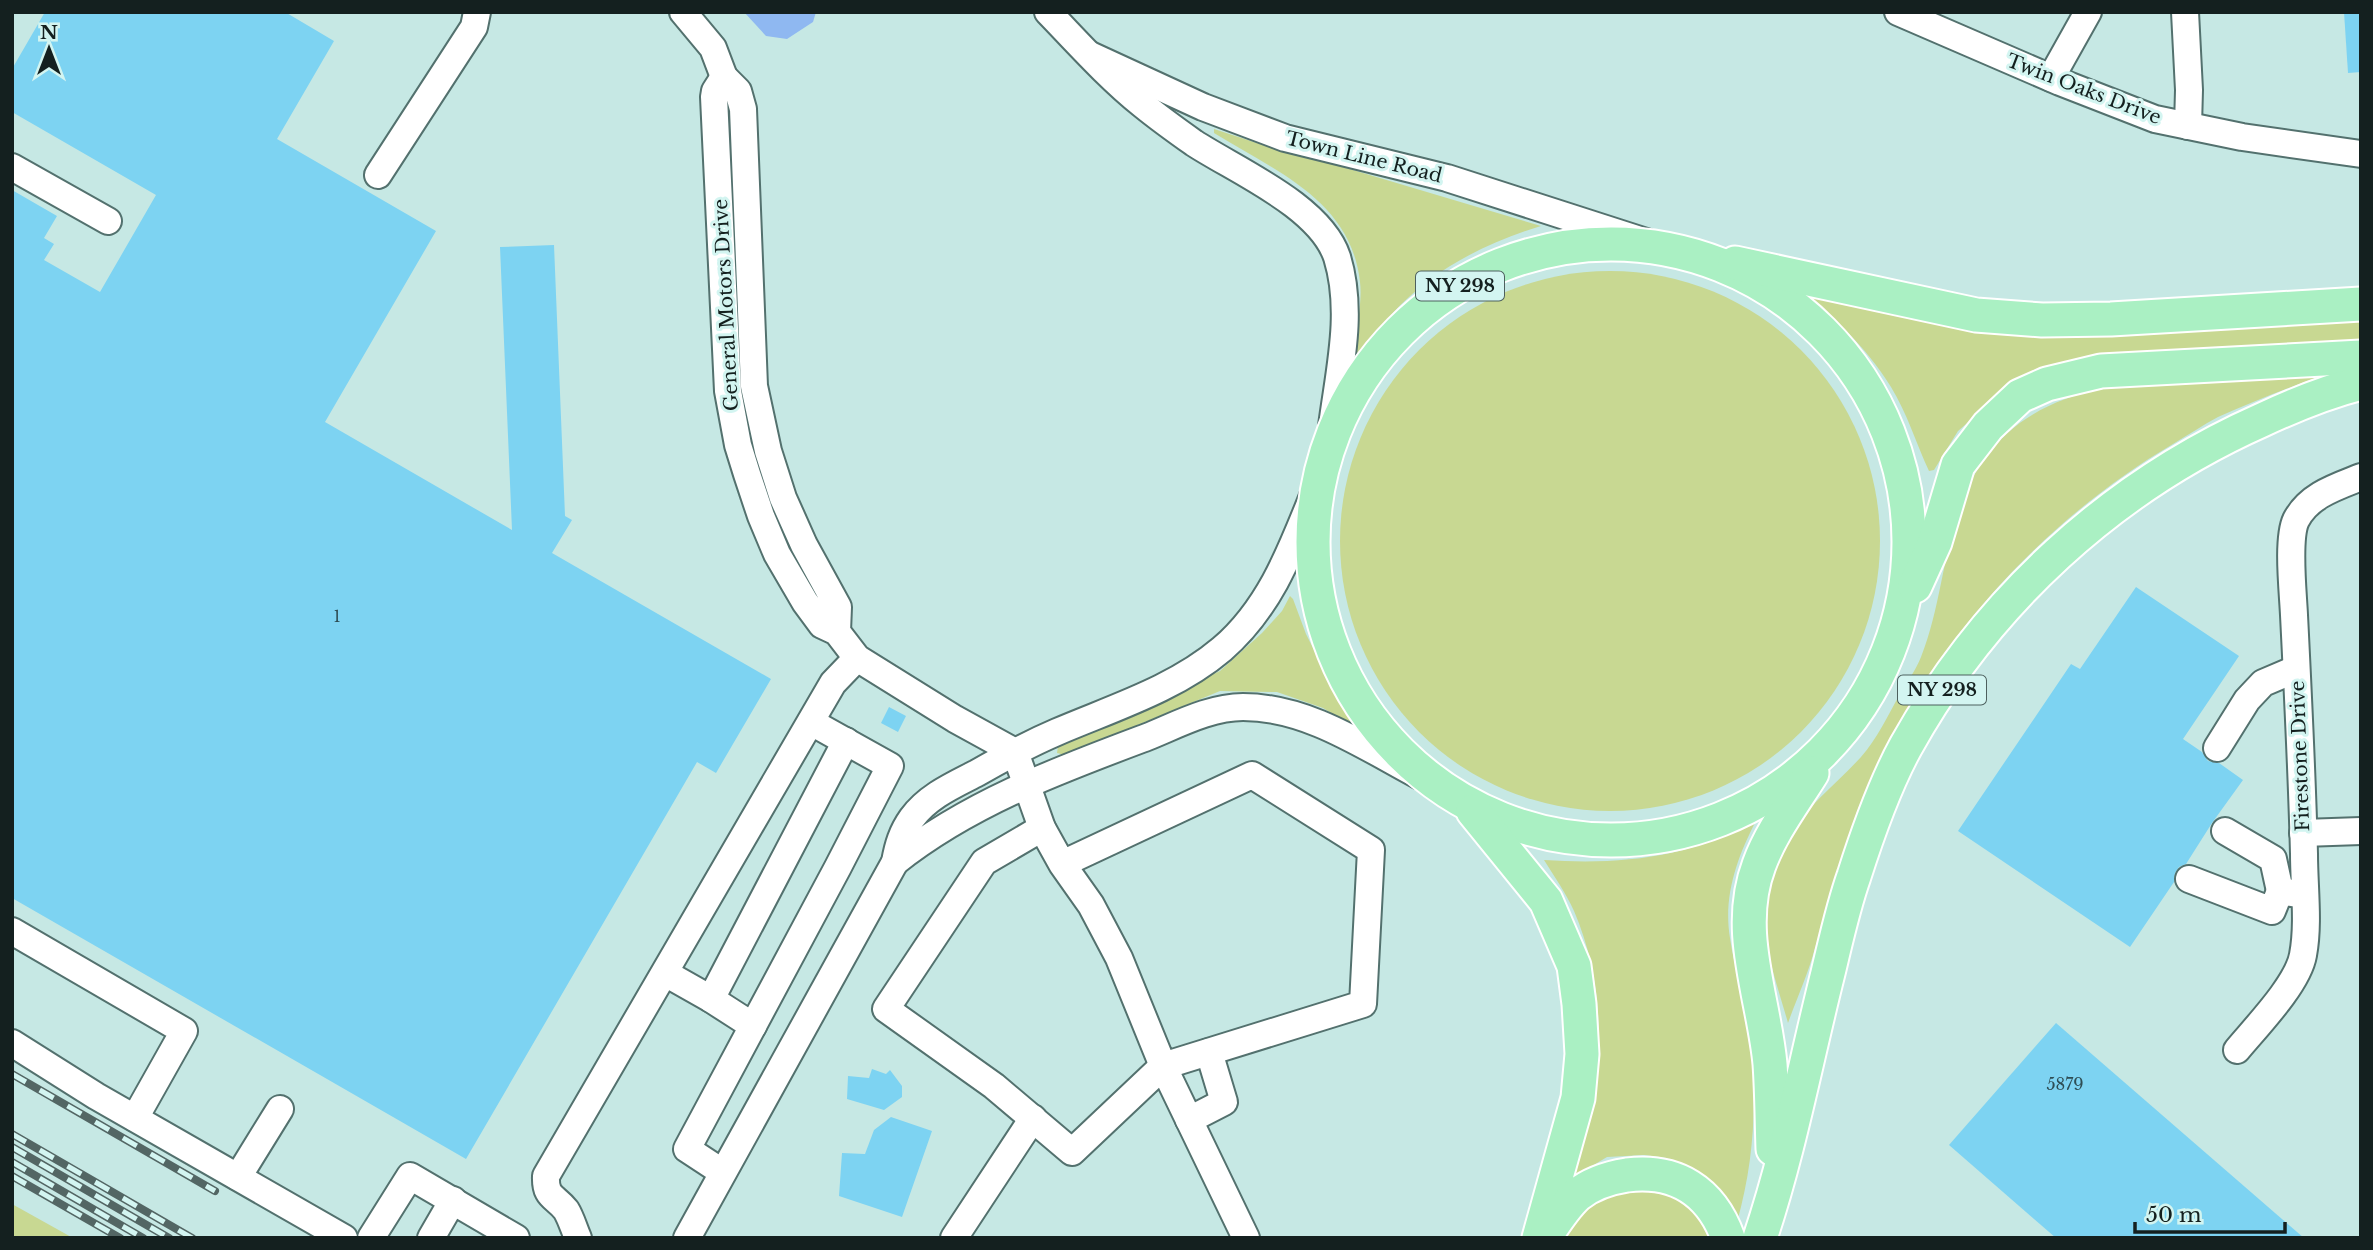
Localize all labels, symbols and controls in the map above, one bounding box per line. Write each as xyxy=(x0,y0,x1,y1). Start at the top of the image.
north arrow xyxy=(14,14,84,84)
text: N xyxy=(40,21,58,44)
street label: Twin Oaks Drive xyxy=(2004,49,2164,129)
street label: Town Line Road xyxy=(1283,126,1445,188)
street label: General Motors Drive xyxy=(709,198,743,412)
road number: NY 298 xyxy=(1416,272,1504,300)
house number: 1 xyxy=(333,606,341,626)
road number: NY 298 xyxy=(1898,676,1986,704)
street label: Firestone Drive xyxy=(2286,680,2314,832)
house number: 5879 xyxy=(2046,1074,2084,1094)
scale bar xyxy=(2135,1190,2286,1234)
text: 50 m xyxy=(2146,1202,2202,1228)

